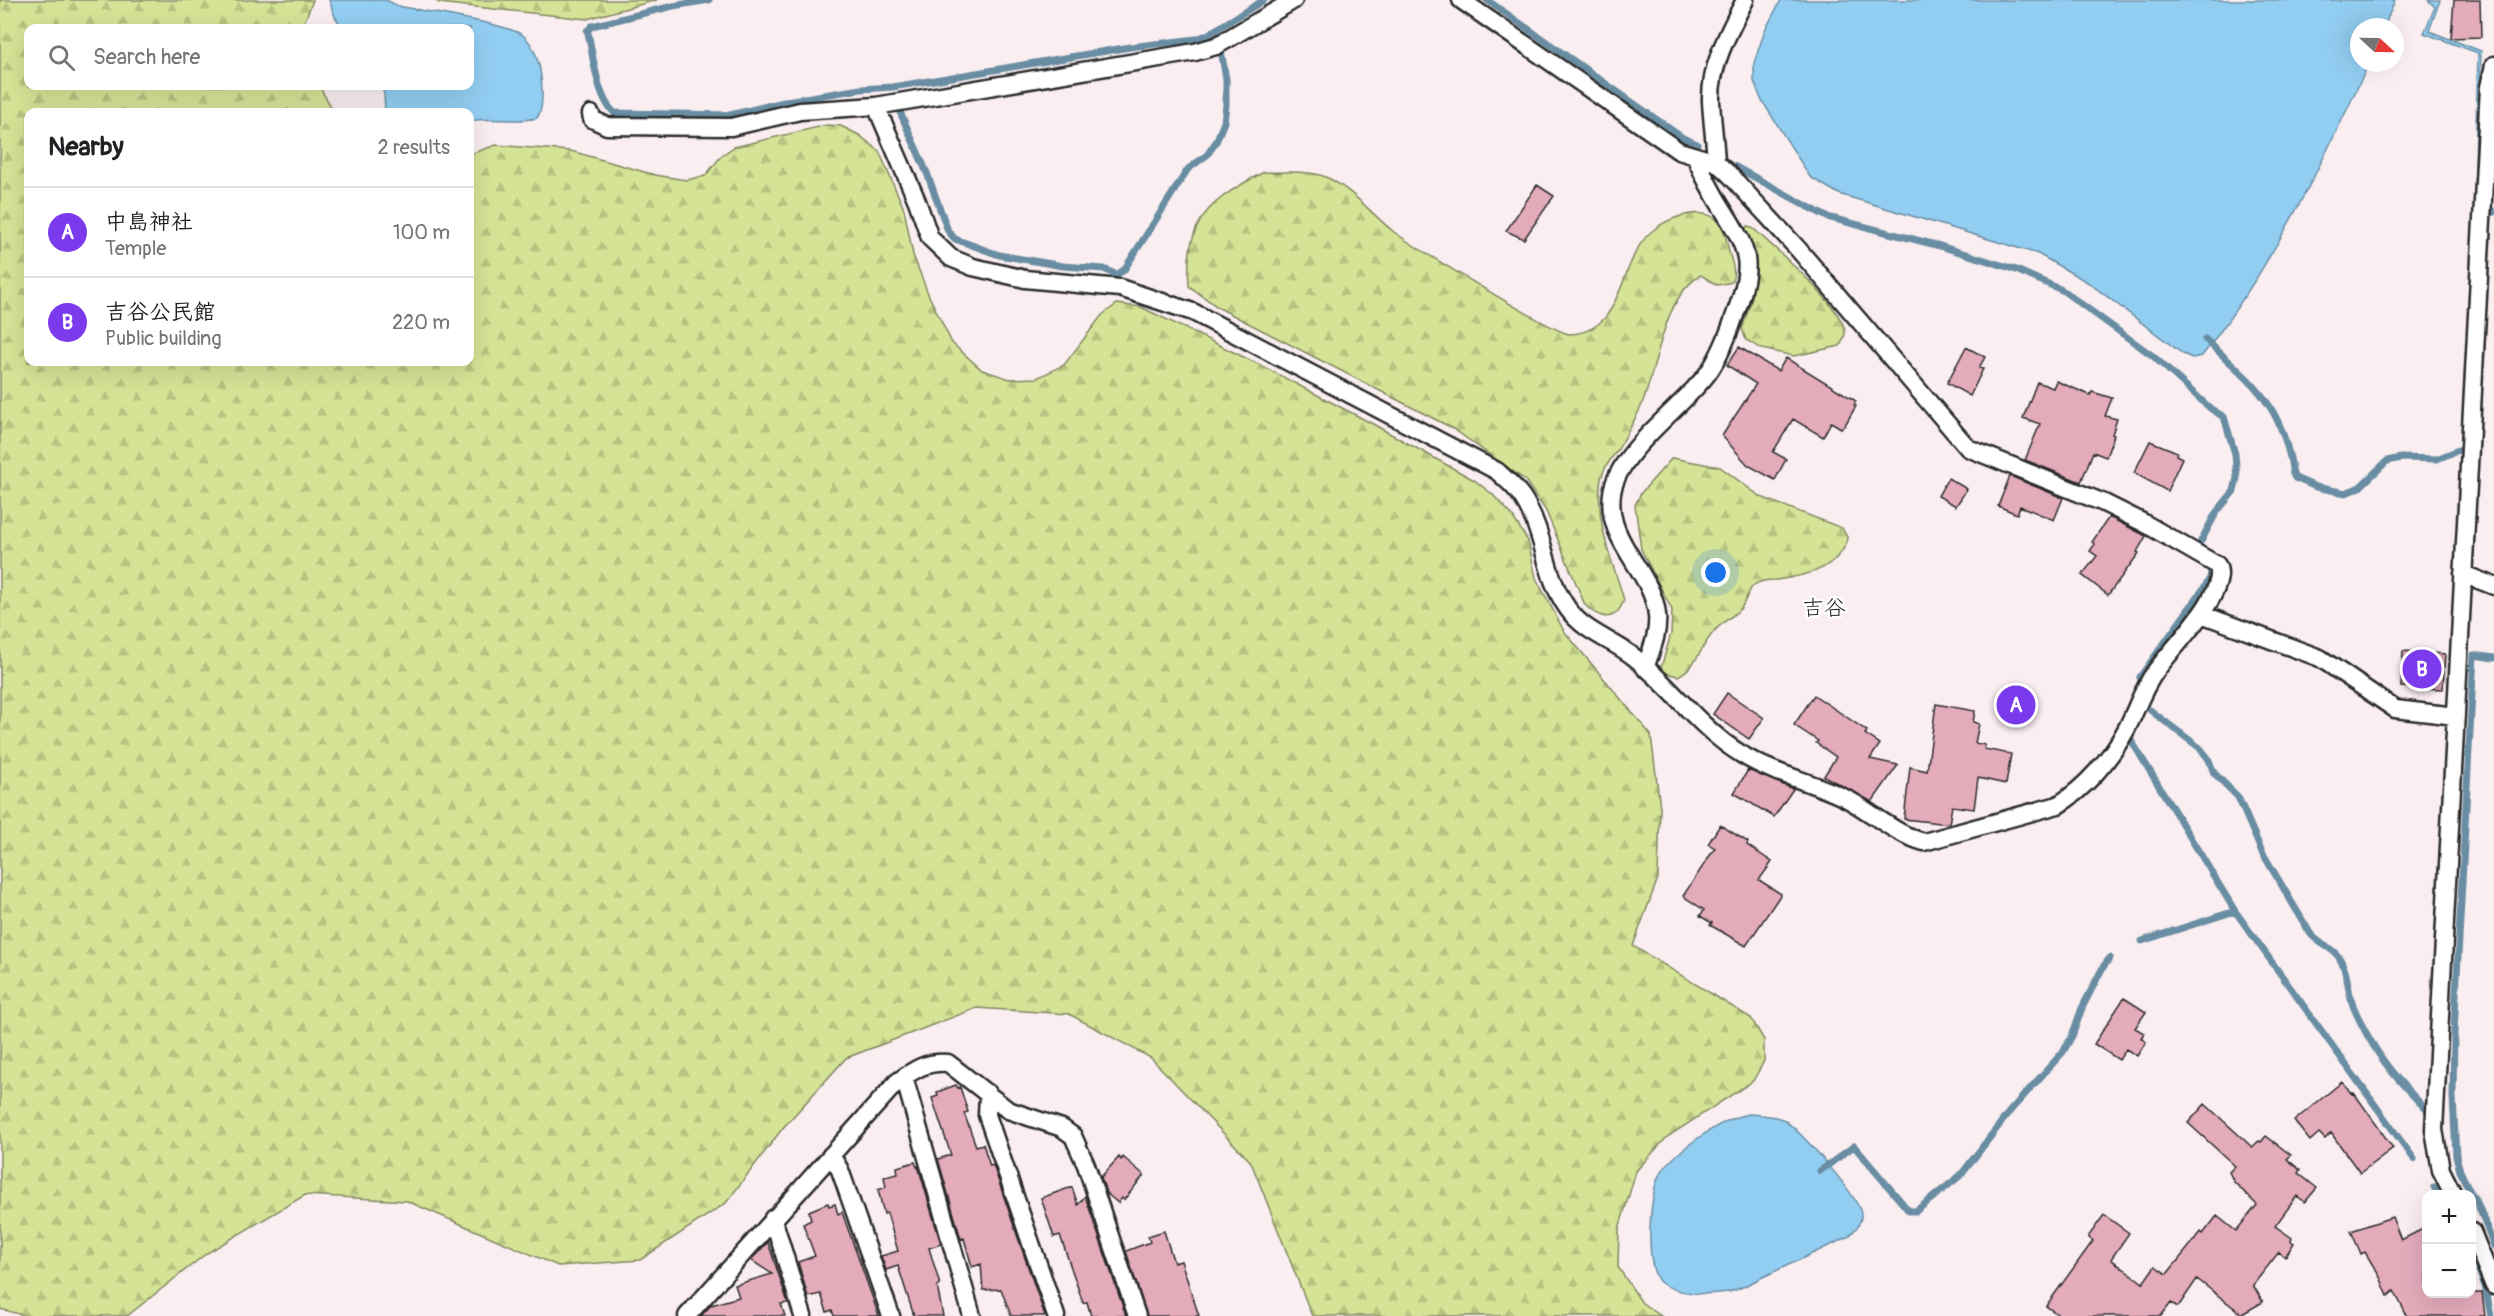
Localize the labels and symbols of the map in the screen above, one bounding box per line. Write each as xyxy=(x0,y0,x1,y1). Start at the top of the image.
north arrow xyxy=(2350,18,2404,72)
your location xyxy=(1701,558,1730,587)
district label: 吉谷 xyxy=(1802,594,1846,622)
pin: B xyxy=(2402,646,2442,692)
pin: A xyxy=(1996,682,2036,728)

